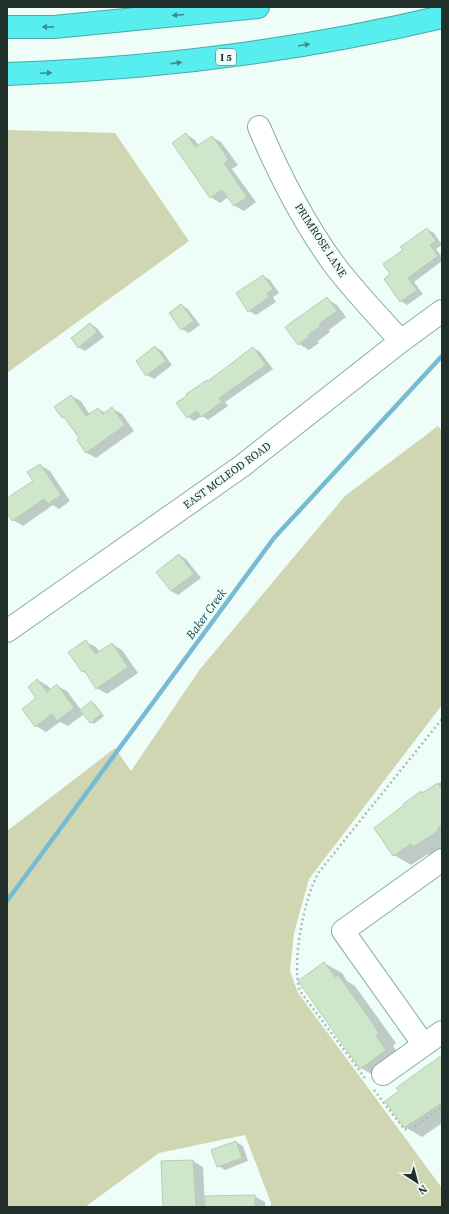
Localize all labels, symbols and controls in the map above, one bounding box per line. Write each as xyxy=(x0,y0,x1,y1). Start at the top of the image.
one-way arrow xyxy=(172,12,184,19)
one-way arrow xyxy=(42,23,54,30)
one-way arrow xyxy=(298,42,310,48)
road number: I 5 xyxy=(216,49,236,65)
one-way arrow xyxy=(170,60,182,66)
one-way arrow xyxy=(40,70,53,76)
street label: PRIMROSE LANE xyxy=(291,200,350,280)
street label: EAST MCLEOD ROAD xyxy=(180,438,274,512)
water label: Baker Creek xyxy=(182,585,230,643)
north arrow xyxy=(397,1162,437,1202)
text: N xyxy=(415,1181,430,1198)

